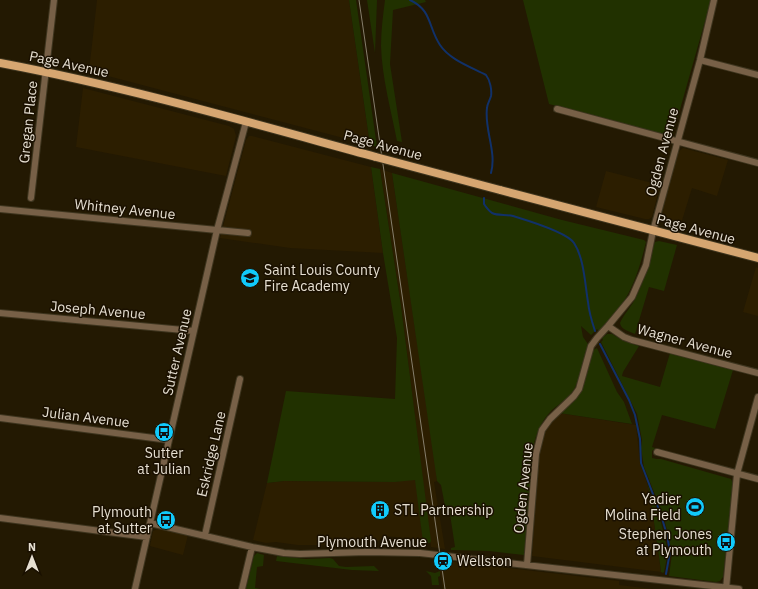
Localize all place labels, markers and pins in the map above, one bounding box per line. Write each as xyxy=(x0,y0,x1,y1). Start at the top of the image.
place label: Saint Louis County Fire Academy xyxy=(264,261,380,295)
school or university icon: Saint Louis County Fire Academy xyxy=(239,267,261,289)
bus stop icon: Sutter at Julian xyxy=(153,421,175,443)
place label: Sutter at Julian xyxy=(137,444,191,478)
place label: Yadier Molina Field xyxy=(605,490,681,524)
sports icon: Yadier Molina Field xyxy=(684,496,706,518)
building icon: STL Partnership xyxy=(369,499,391,521)
place label: STL Partnership xyxy=(394,501,493,519)
place label: Plymouth at Sutter xyxy=(92,503,152,537)
bus stop icon: Plymouth at Sutter xyxy=(155,509,177,531)
place label: Stephen Jones at Plymouth xyxy=(619,525,712,559)
bus stop icon: Stephen Jones at Plymouth xyxy=(715,531,737,553)
station icon: Wellston xyxy=(432,550,454,572)
place label: Wellston xyxy=(457,552,512,570)

